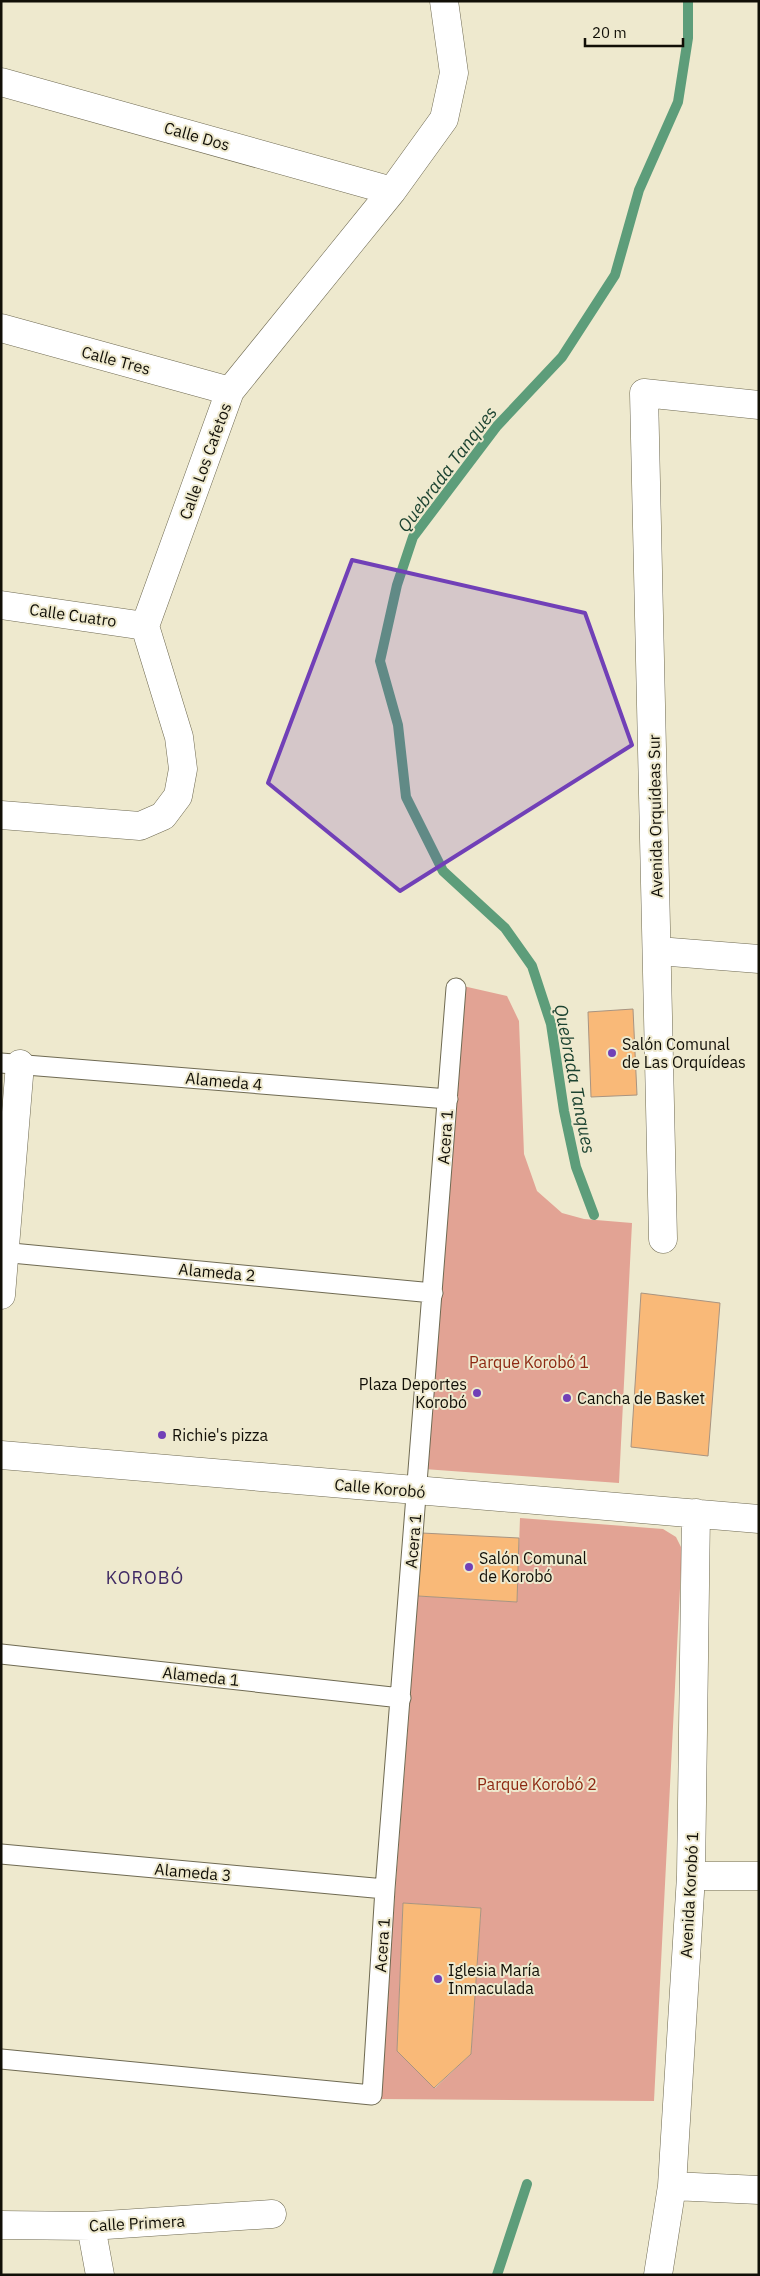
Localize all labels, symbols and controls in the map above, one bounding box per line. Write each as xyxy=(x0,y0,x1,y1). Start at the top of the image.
scale bar xyxy=(585,15,682,47)
text: 20 m xyxy=(592,23,627,42)
street label: Calle Dos xyxy=(162,117,232,155)
street label: Calle Tres xyxy=(79,341,153,379)
street label: Calle Los Cafetos xyxy=(175,400,235,522)
water label: Quebrada Tanques xyxy=(392,402,502,536)
street label: Calle Cuatro xyxy=(28,599,118,631)
street label: Avenida Orquídeas Sur xyxy=(644,734,666,898)
water label: Quebrada Tanques xyxy=(549,1002,601,1156)
place label: Salón Comunal de Las Orquídeas xyxy=(622,1034,746,1072)
marker: Salón Comunal de Las Orquídeas xyxy=(606,1047,618,1059)
street label: Alameda 4 xyxy=(185,1068,263,1094)
street label: Acera 1 xyxy=(433,1109,457,1165)
street label: Alameda 2 xyxy=(178,1259,256,1285)
park label: Parque Korobó 1 xyxy=(469,1352,589,1372)
place label: Plaza Deportes Korobó xyxy=(359,1374,467,1412)
marker: Plaza Deportes Korobó xyxy=(471,1387,483,1399)
place label: Cancha de Basket xyxy=(577,1388,705,1408)
marker: Cancha de Basket xyxy=(561,1392,573,1404)
place label: Richie's pizza xyxy=(172,1425,268,1445)
marker: Richie's pizza xyxy=(156,1429,168,1441)
street label: Calle Korobó xyxy=(334,1474,426,1502)
street label: Acera 1 xyxy=(401,1513,425,1569)
place label: Salón Comunal de Korobó xyxy=(479,1548,587,1586)
marker: Salón Comunal de Korobó xyxy=(463,1561,475,1573)
district label: KOROBÓ xyxy=(106,1566,184,1589)
street label: Alameda 1 xyxy=(162,1662,240,1690)
park label: Parque Korobó 2 xyxy=(477,1774,597,1794)
street label: Avenida Korobó 1 xyxy=(676,1831,702,1959)
street label: Alameda 3 xyxy=(154,1859,232,1885)
street label: Acera 1 xyxy=(370,1917,394,1973)
place label: Iglesia María Inmaculada xyxy=(448,1960,541,1998)
marker: Iglesia María Inmaculada xyxy=(432,1973,444,1985)
street label: Calle Primera xyxy=(88,2210,186,2236)

